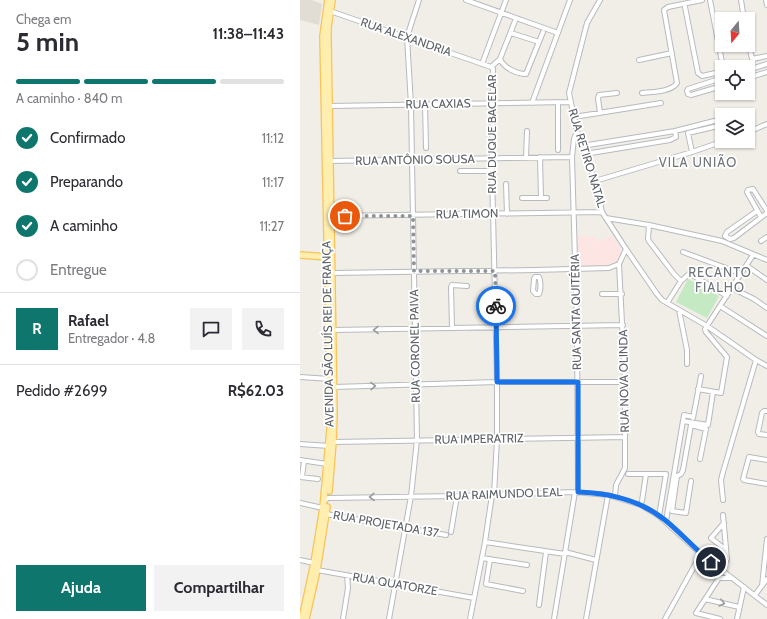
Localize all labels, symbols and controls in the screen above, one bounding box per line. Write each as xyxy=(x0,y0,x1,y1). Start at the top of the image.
text: Chega em xyxy=(16,11,71,27)
north arrow xyxy=(715,12,755,52)
map controls xyxy=(715,12,755,148)
street label: RUA ALEXANDRIA xyxy=(359,14,454,59)
text: 11:38–11:43 xyxy=(213,25,284,43)
text: 5 min xyxy=(16,26,79,58)
button: locate xyxy=(715,60,755,100)
street label: RUA DUQUE BACELAR xyxy=(484,73,499,194)
text: A caminho · 840 m xyxy=(16,90,122,106)
street label: RUA CAXIAS xyxy=(405,95,471,112)
street label: RUA RETIRO NATAL xyxy=(565,107,610,209)
button: layers xyxy=(715,108,755,148)
icon: check xyxy=(16,127,38,149)
text: Confirmado xyxy=(50,129,125,147)
text: 11:12 xyxy=(262,130,284,146)
street label: RUA ANTÔNIO SOUSA xyxy=(355,151,476,168)
district label: VILA UNIÃO xyxy=(659,154,737,170)
icon: check xyxy=(16,171,38,193)
text: Preparando xyxy=(50,173,123,191)
text: 11:17 xyxy=(262,174,284,190)
pin xyxy=(328,199,362,233)
icon: bag xyxy=(334,205,356,227)
street label: RUA TIMON xyxy=(436,205,498,222)
icon: check xyxy=(16,215,38,237)
text: A caminho xyxy=(50,217,118,235)
text: 11:27 xyxy=(259,218,284,234)
street label: AVENIDA SÃO LUÍS REI DE FRANÇA xyxy=(318,240,337,427)
street label: RUA SANTA QUITÉRIA xyxy=(567,253,584,370)
text: Entregue xyxy=(50,261,107,279)
district label: RECANTO FIALHO xyxy=(688,264,752,295)
courier xyxy=(476,286,516,326)
street label: RUA CORONEL PAIVA xyxy=(406,289,423,403)
icon: bike xyxy=(485,295,507,317)
button: chat xyxy=(190,308,232,350)
button: phone xyxy=(242,308,284,350)
text: Rafael xyxy=(68,312,109,330)
text: R xyxy=(32,320,42,338)
one-way arrow xyxy=(373,325,379,334)
street label: RUA NOVA OLINDA xyxy=(615,329,632,433)
text: Entregador · 4.8 xyxy=(68,330,155,346)
one-way arrow xyxy=(370,381,376,390)
text: Pedido #2699 xyxy=(16,382,108,400)
text: R$62.03 xyxy=(228,382,284,400)
street label: RUA IMPERATRIZ xyxy=(434,430,524,447)
street label: RUA RAIMUNDO LEAL xyxy=(445,484,563,503)
one-way arrow xyxy=(369,493,375,501)
street label: RUA PROJETADA 137 xyxy=(332,507,440,540)
pin xyxy=(694,545,728,579)
icon: home xyxy=(700,551,722,573)
button: Ajuda xyxy=(16,565,146,611)
button: Compartilhar xyxy=(154,565,284,611)
street label: RUA QUATORZE xyxy=(351,569,439,598)
one-way arrow xyxy=(719,598,726,607)

